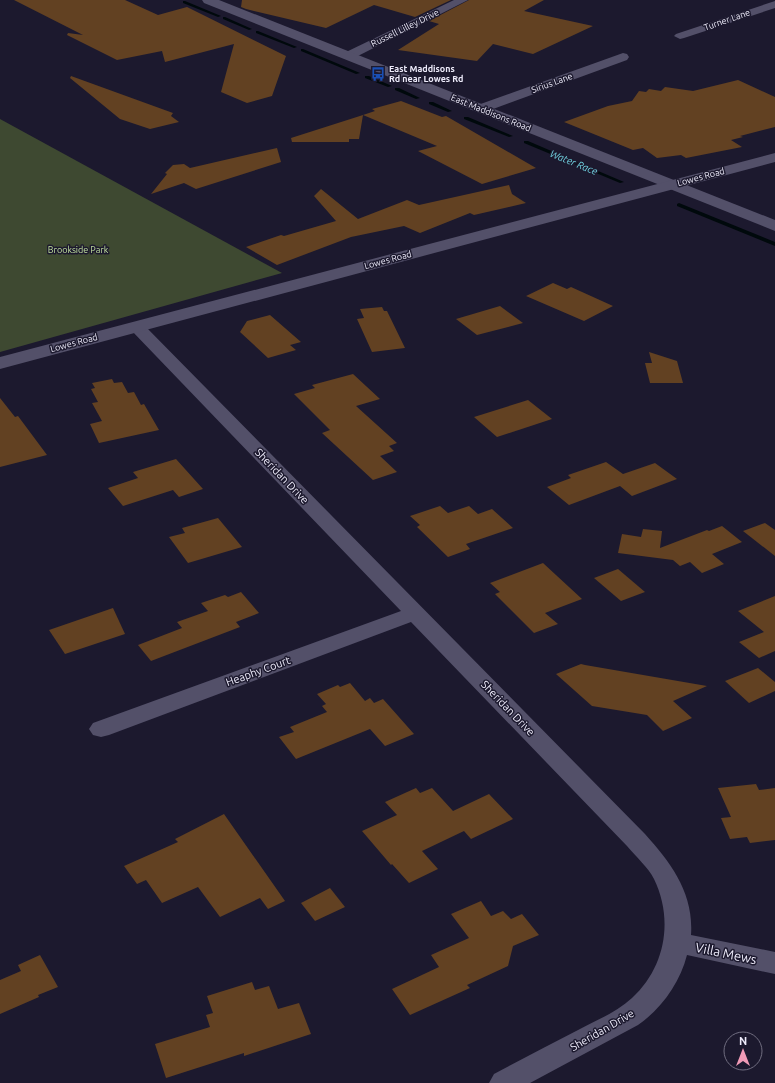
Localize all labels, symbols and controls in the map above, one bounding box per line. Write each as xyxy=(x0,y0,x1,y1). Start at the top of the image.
street label: Russell Lilley Drive xyxy=(369,7,441,49)
street label: Turner Lane xyxy=(703,7,751,33)
place label: East Maddisons Rd near Lowes Rd xyxy=(389,64,463,84)
bus stop icon: East Maddisons Rd near Lowes Rd xyxy=(370,66,386,82)
street label: Sirius Lane xyxy=(530,71,574,95)
street label: East Maddisons Road xyxy=(450,92,532,134)
water label: Water Race xyxy=(548,148,599,177)
street label: Lowes Road xyxy=(676,166,726,188)
park label: Brookside Park xyxy=(48,245,109,255)
street label: Lowes Road xyxy=(363,249,413,271)
street label: Lowes Road xyxy=(49,332,99,354)
street label: Sheridan Drive xyxy=(253,446,311,506)
street label: Heaphy Court xyxy=(224,654,293,688)
street label: Sheridan Drive xyxy=(479,678,537,738)
street label: Villa Mews xyxy=(694,940,758,966)
street label: Sheridan Drive xyxy=(568,1007,636,1053)
north arrow xyxy=(723,1031,763,1071)
text: N xyxy=(739,1035,747,1047)

